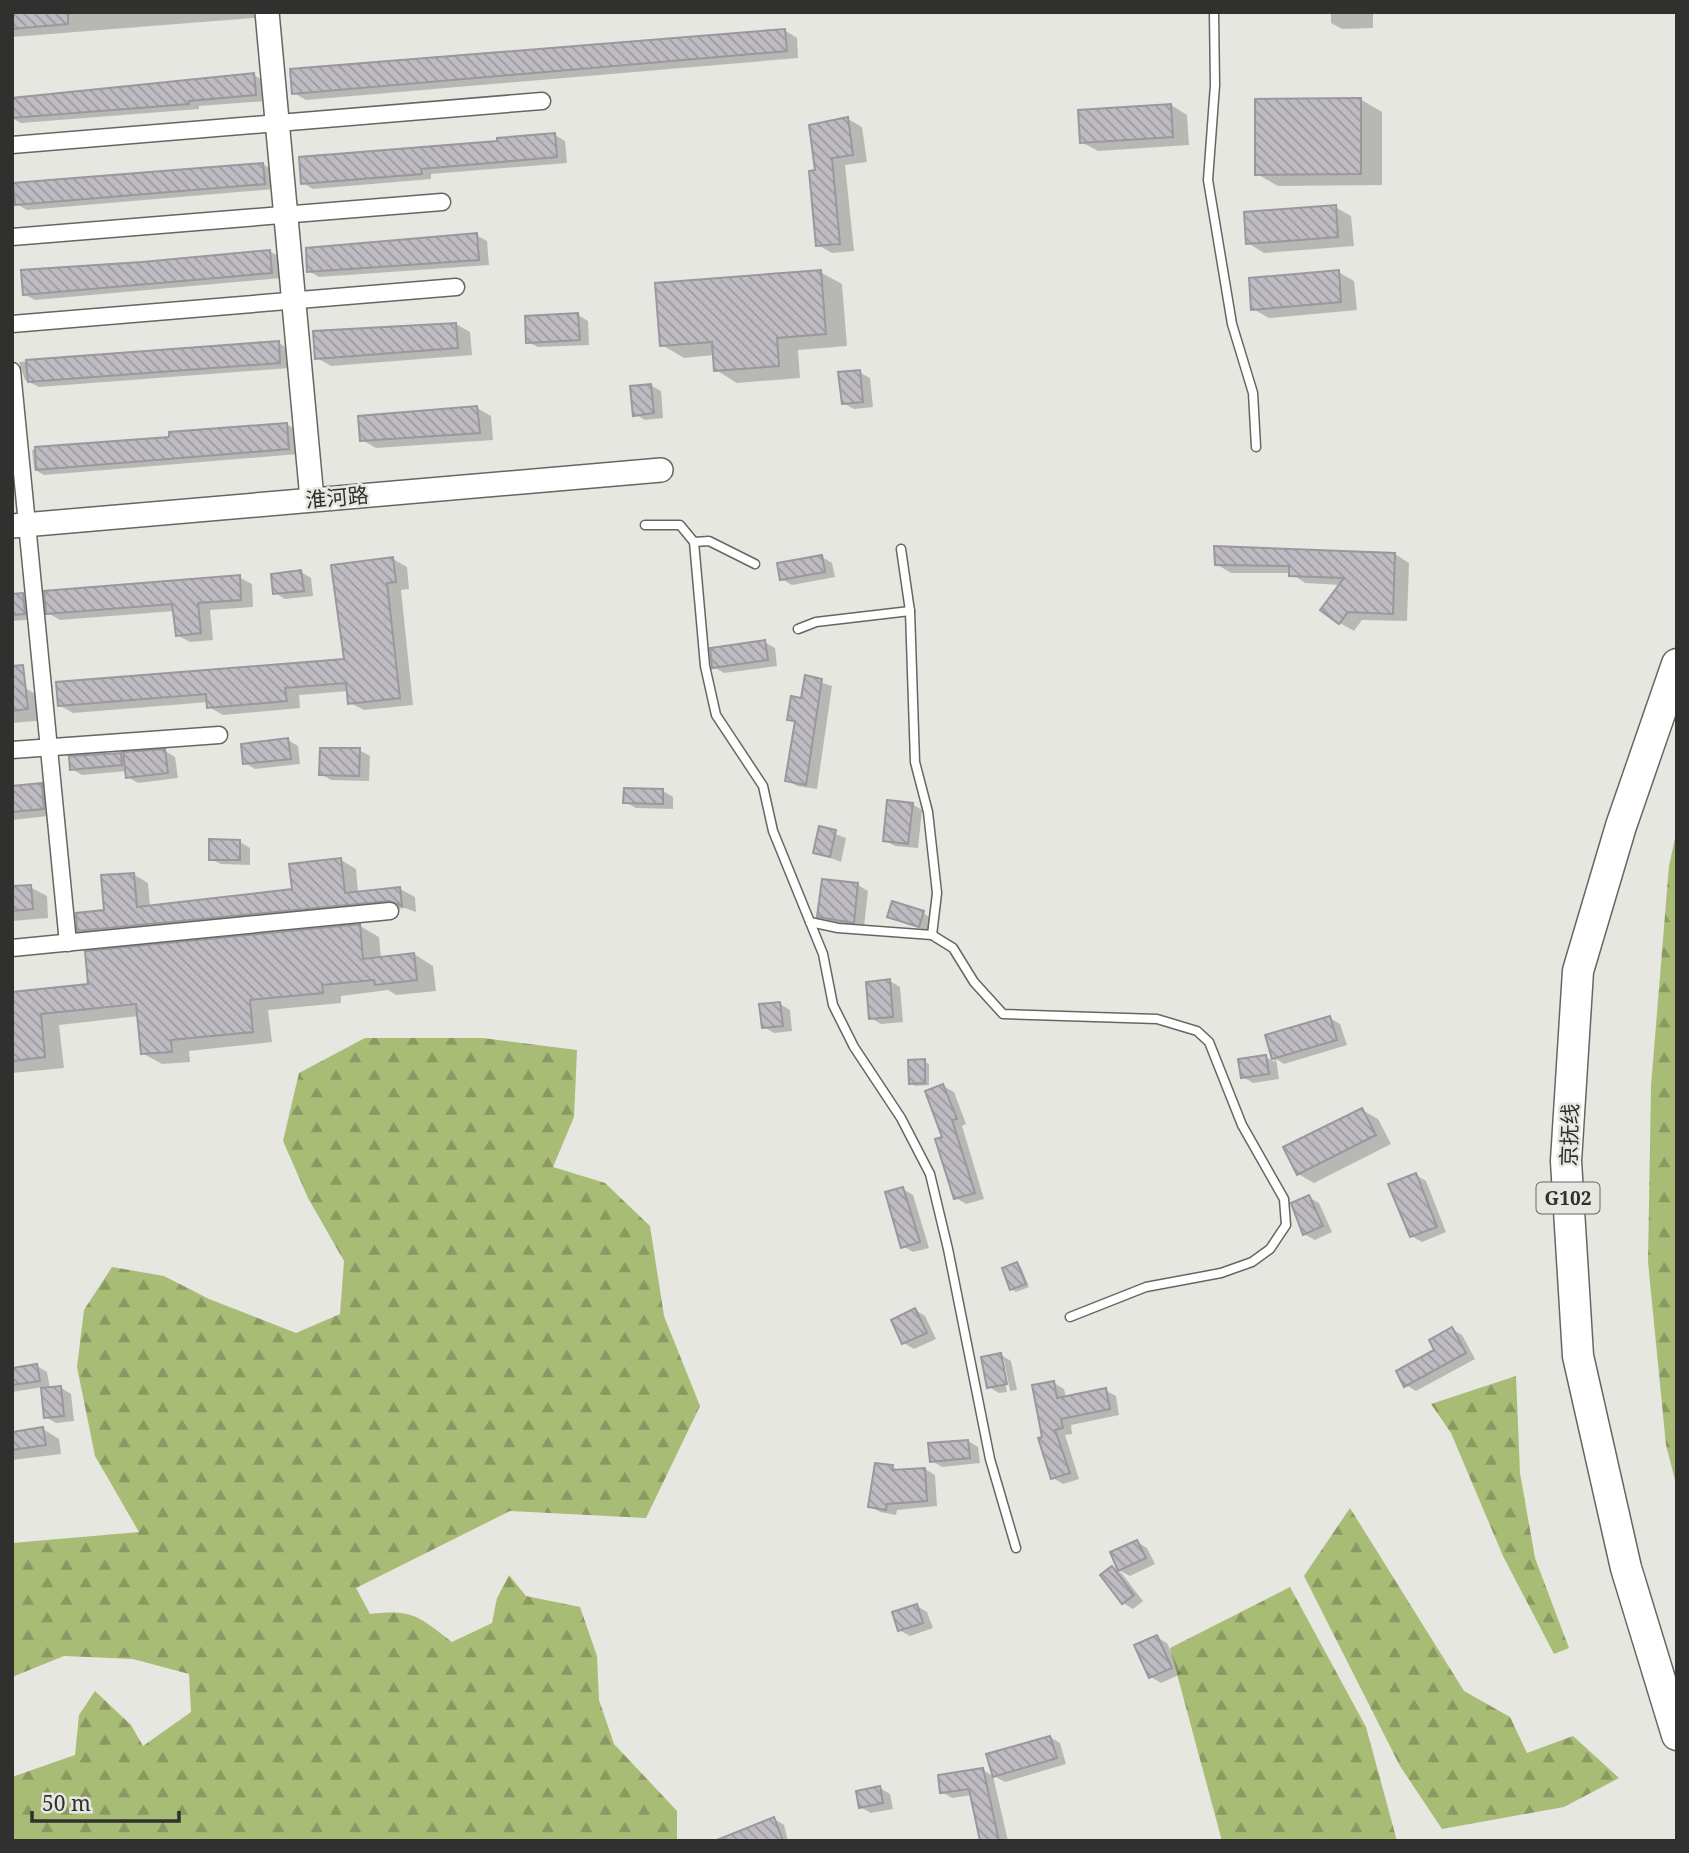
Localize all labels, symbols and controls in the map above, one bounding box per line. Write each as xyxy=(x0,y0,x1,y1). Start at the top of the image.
street label: 淮河路 xyxy=(304,480,370,514)
street label: 京抚线 xyxy=(1554,1103,1584,1167)
road number: G102 xyxy=(1536,1182,1600,1214)
scale bar xyxy=(32,1780,178,1824)
text: 50 m xyxy=(42,1789,91,1817)

